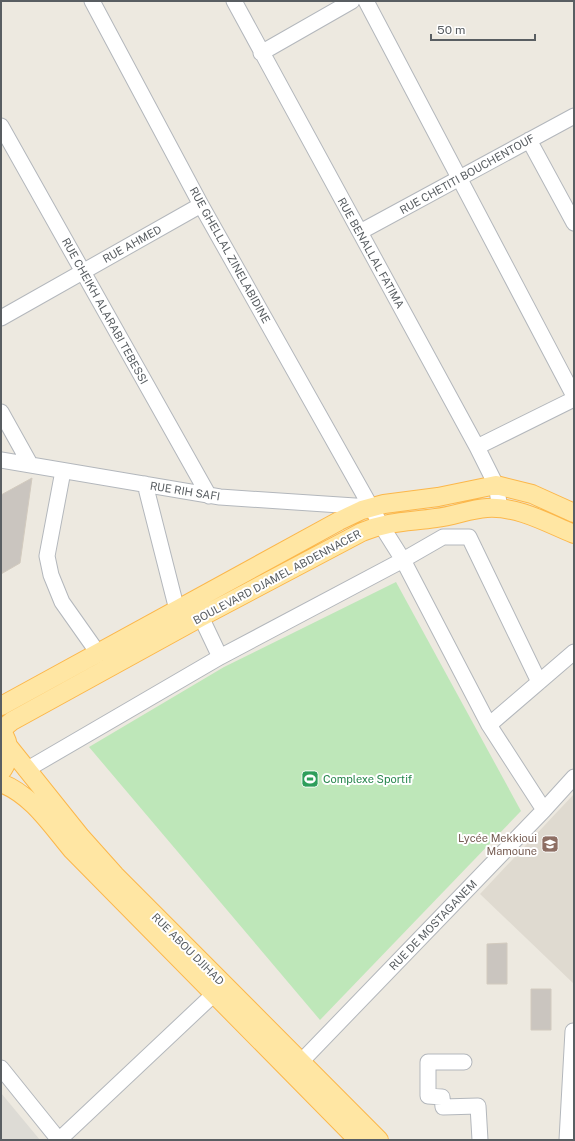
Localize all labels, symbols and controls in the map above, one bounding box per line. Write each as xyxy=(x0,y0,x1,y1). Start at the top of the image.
scale bar xyxy=(431,16,535,42)
text: 50 m xyxy=(437,23,465,37)
street label: RUE CHETITI BOUCHENTOUF xyxy=(398,132,536,216)
street label: RUE GHELLAL ZINELABIDINE xyxy=(188,185,273,325)
street label: RUE BENALLAL FATIMA xyxy=(336,196,407,310)
street label: RUE AHMED xyxy=(101,223,164,265)
street label: RUE CHEIKH ALARABI TEBESSI xyxy=(60,236,150,386)
street label: RUE RIH SAFI xyxy=(149,480,221,502)
street label: BOULEVARD DJAMEL ABDENNACER xyxy=(191,527,363,627)
sports icon: Complexe Sportif xyxy=(300,769,320,789)
place label: Complexe Sportif xyxy=(323,773,413,785)
place label: Lycée Mekkioui Mamoune xyxy=(458,832,537,857)
school or university icon: Lycée Mekkioui Mamoune xyxy=(540,834,560,854)
street label: RUE DE MOSTAGANEM xyxy=(387,878,479,972)
street label: RUE ABOU DJIHAD xyxy=(150,911,227,988)

